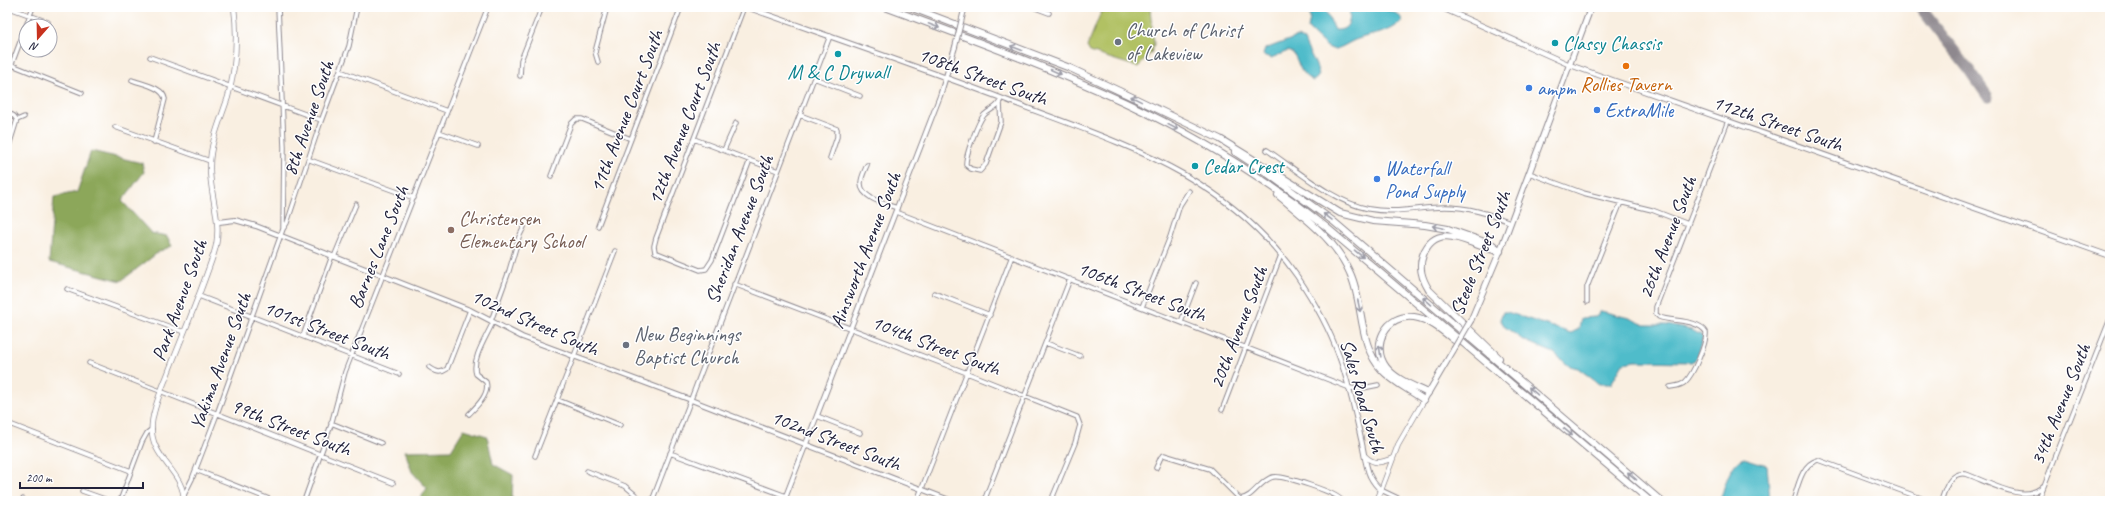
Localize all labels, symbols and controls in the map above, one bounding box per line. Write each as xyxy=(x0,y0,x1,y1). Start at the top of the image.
north arrow xyxy=(18,18,58,58)
place label: Church of Christ of Lakeview xyxy=(1126,18,1245,66)
one-way arrow xyxy=(928,22,940,30)
street label: 11th Avenue Court South xyxy=(584,25,670,196)
place label: Classy Chassis xyxy=(1563,31,1664,56)
street label: 12th Avenue Court South xyxy=(642,37,728,208)
marker: Church of Christ of Lakeview xyxy=(1113,37,1123,47)
marker: Classy Chassis xyxy=(1550,38,1560,48)
text: N xyxy=(27,39,40,55)
street label: 108th Street South xyxy=(915,42,1052,112)
one-way arrow xyxy=(1011,43,1023,51)
marker: M & C Drywall xyxy=(833,49,843,59)
street label: 8th Avenue South xyxy=(277,56,340,179)
place label: M & C Drywall xyxy=(787,60,892,85)
marker: Rollies Tavern xyxy=(1621,61,1631,71)
one-way arrow xyxy=(1049,69,1061,76)
place label: Rollies Tavern xyxy=(1580,72,1673,97)
place label: ampm xyxy=(1537,76,1577,101)
marker: ampm xyxy=(1524,83,1534,93)
street label: 112th Street South xyxy=(1710,90,1848,158)
one-way arrow xyxy=(1130,94,1142,102)
place label: ExtraMile xyxy=(1605,98,1675,123)
marker: ExtraMile xyxy=(1592,105,1602,115)
one-way arrow xyxy=(1167,124,1179,132)
street label: Sheridan Avenue South xyxy=(700,150,780,307)
place label: Cedar Crest xyxy=(1203,154,1286,179)
place label: Waterfall Pond Supply xyxy=(1385,156,1467,204)
marker: Cedar Crest xyxy=(1190,161,1200,171)
street label: Ainsworth Avenue South xyxy=(824,168,907,332)
street label: 26th Avenue South xyxy=(1633,172,1703,302)
marker: Waterfall Pond Supply xyxy=(1372,174,1382,184)
street label: Barnes Lane South xyxy=(342,181,415,312)
street label: Steele Street South xyxy=(1444,185,1518,319)
place label: Christensen Elementary School xyxy=(459,206,587,254)
one-way arrow xyxy=(1322,213,1333,221)
one-way arrow xyxy=(1432,223,1445,231)
marker: Christensen Elementary School xyxy=(446,225,456,235)
street label: Park Avenue South xyxy=(146,235,213,364)
one-way arrow xyxy=(1353,249,1364,258)
street label: 106th Street South xyxy=(1074,255,1211,328)
street label: 20th Avenue South xyxy=(1204,262,1274,392)
street label: 102nd Street South xyxy=(467,283,604,362)
street label: Yakima Avenue South xyxy=(184,288,257,433)
street label: 101st Street South xyxy=(260,295,395,367)
one-way arrow xyxy=(1421,297,1432,306)
one-way arrow xyxy=(1356,299,1364,312)
street label: 104th Street South xyxy=(868,309,1005,382)
place label: New Beginnings Baptist Church xyxy=(634,322,742,370)
street label: Sales Road South xyxy=(1334,336,1391,457)
street label: 34th Avenue South xyxy=(2025,339,2097,469)
marker: New Beginnings Baptist Church xyxy=(621,340,631,350)
one-way arrow xyxy=(1376,345,1384,358)
one-way arrow xyxy=(1528,387,1538,396)
street label: 99th Street South xyxy=(227,393,356,462)
street label: 102nd Street South xyxy=(767,404,906,477)
one-way arrow xyxy=(1563,427,1573,436)
scale bar xyxy=(20,464,143,490)
text: 200 m xyxy=(26,470,53,486)
one-way arrow xyxy=(1626,471,1637,480)

